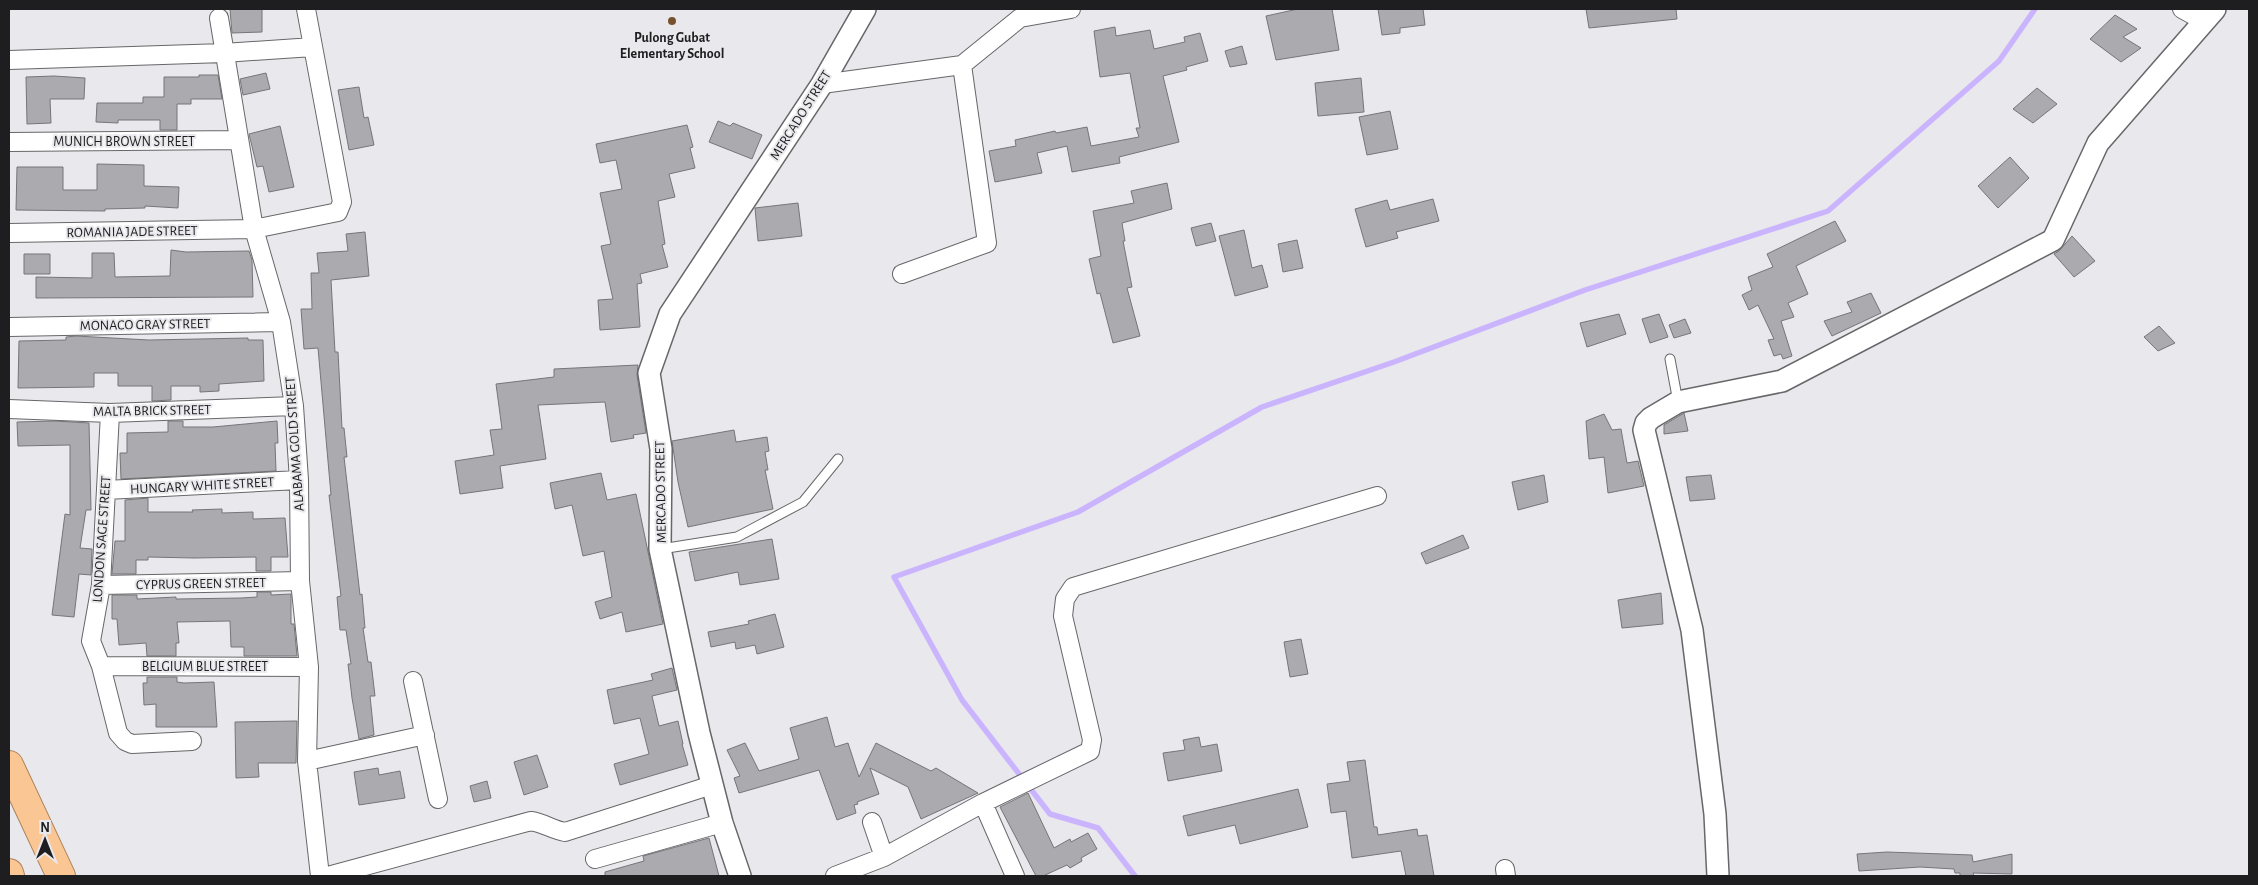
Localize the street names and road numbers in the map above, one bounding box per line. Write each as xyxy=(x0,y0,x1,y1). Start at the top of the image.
street label: MERCADO STREET xyxy=(768,68,834,163)
street label: MUNICH BROWN STREET xyxy=(53,135,195,149)
street label: ROMANIA JADE STREET xyxy=(66,224,198,240)
street label: MONACO GRAY STREET xyxy=(80,317,211,333)
street label: ALABAMA GOLD STREET xyxy=(283,376,307,512)
street label: MALTA BRICK STREET xyxy=(93,403,211,419)
street label: MERCADO STREET xyxy=(653,441,669,543)
street label: LONDON SAGE STREET xyxy=(91,475,113,603)
street label: HUNGARY WHITE STREET xyxy=(130,475,275,497)
street label: CYPRUS GREEN STREET xyxy=(136,576,266,592)
street label: BELGIUM BLUE STREET xyxy=(142,660,268,674)

